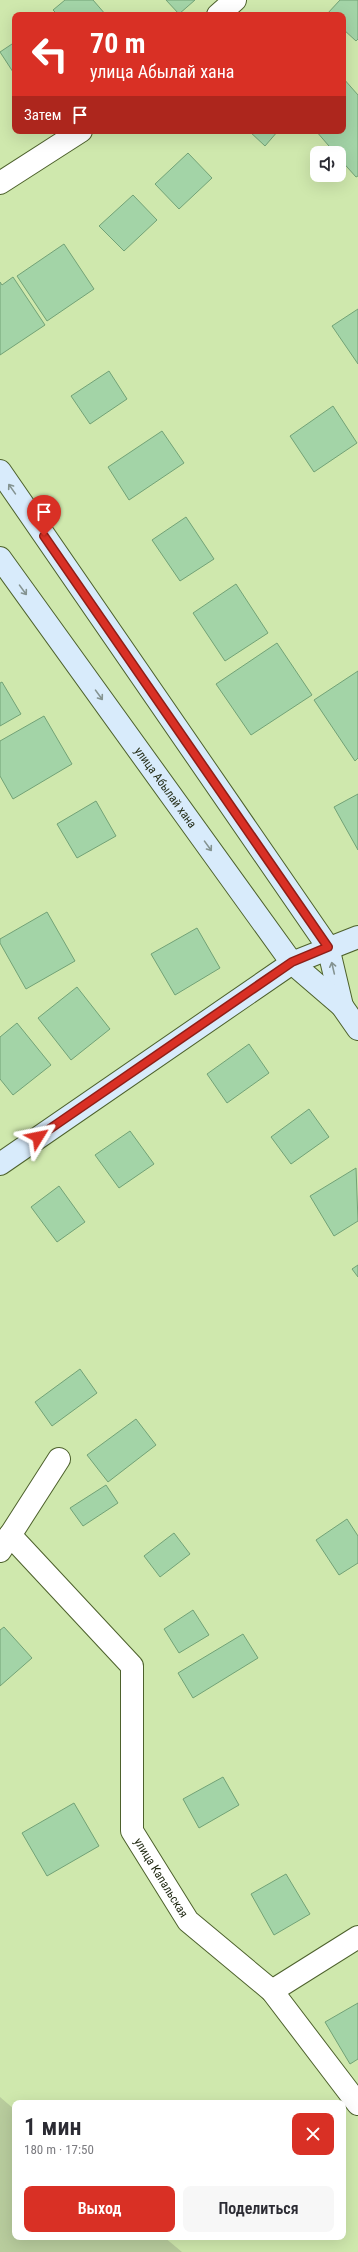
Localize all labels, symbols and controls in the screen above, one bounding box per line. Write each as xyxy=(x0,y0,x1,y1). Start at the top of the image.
text: 70 m xyxy=(90,27,146,60)
icon: left xyxy=(24,28,76,80)
text: улица Абылай хана xyxy=(90,61,234,82)
icon: arrive xyxy=(69,104,91,126)
text: Затем xyxy=(24,106,61,124)
map controls xyxy=(310,146,346,182)
button: sound xyxy=(310,146,346,182)
one-way arrow xyxy=(8,484,16,495)
pin xyxy=(27,495,61,536)
icon: arrive xyxy=(33,501,55,523)
one-way arrow xyxy=(19,584,27,595)
one-way arrow xyxy=(95,690,103,701)
street label: улица Абылай хана xyxy=(132,744,200,831)
one-way arrow xyxy=(204,840,212,851)
one-way arrow xyxy=(329,962,337,975)
position arrow xyxy=(17,1116,59,1158)
street label: улица Капальская xyxy=(131,1835,191,1920)
text: 1 мин xyxy=(24,2113,82,2141)
button: close xyxy=(292,2113,334,2155)
text: 180 m · 17:50 xyxy=(24,2142,94,2157)
button: Выход xyxy=(24,2186,175,2232)
button: Поделиться xyxy=(183,2186,334,2232)

